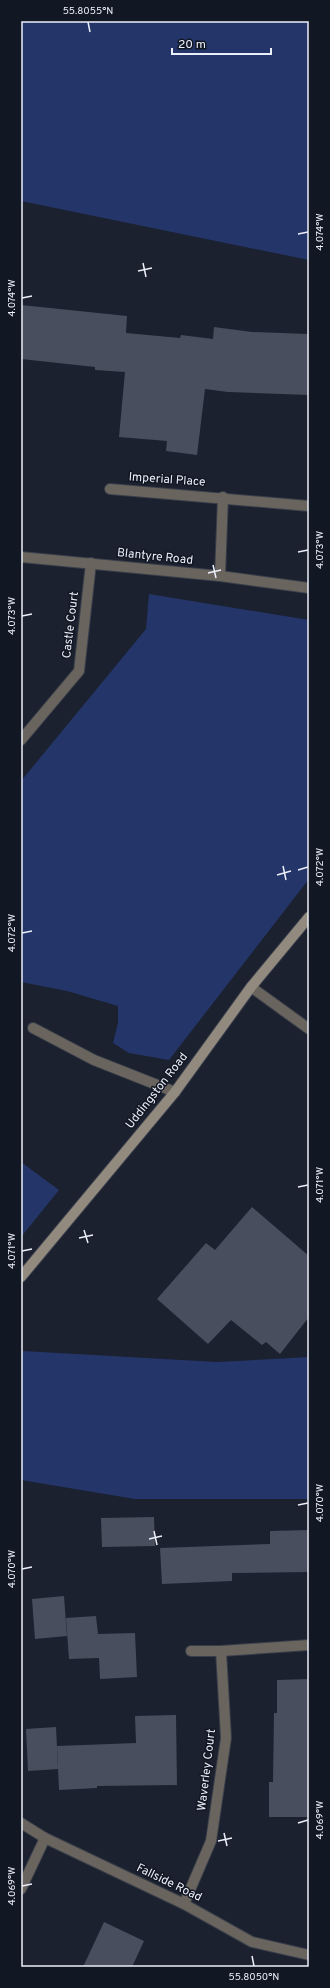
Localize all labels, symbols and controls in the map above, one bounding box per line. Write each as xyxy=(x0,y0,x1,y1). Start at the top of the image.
text: 55.8055°N xyxy=(63,5,113,18)
scale bar xyxy=(172,30,271,56)
text: 20 m xyxy=(178,37,206,53)
text: 4.074°W xyxy=(314,213,327,251)
text: 4.074°W xyxy=(6,279,19,317)
street label: Imperial Place xyxy=(128,469,206,491)
text: 4.073°W xyxy=(314,531,327,569)
street label: Blantyre Road xyxy=(116,545,194,569)
street label: Castle Court xyxy=(59,591,83,659)
text: 4.073°W xyxy=(6,597,19,635)
text: 4.072°W xyxy=(314,848,327,886)
text: 4.072°W xyxy=(6,914,19,952)
street label: Uddingston Road xyxy=(122,1050,192,1132)
text: 4.071°W xyxy=(314,1167,327,1203)
text: 4.071°W xyxy=(6,1233,19,1269)
text: 4.070°W xyxy=(314,1484,327,1522)
text: 4.070°W xyxy=(6,1550,19,1588)
street label: Waverley Court xyxy=(194,1728,220,1812)
text: 4.069°W xyxy=(314,1801,327,1839)
street label: Fallside Road xyxy=(134,1860,204,1906)
text: 4.069°W xyxy=(6,1867,19,1905)
text: 55.8050°N xyxy=(229,1971,279,1984)

